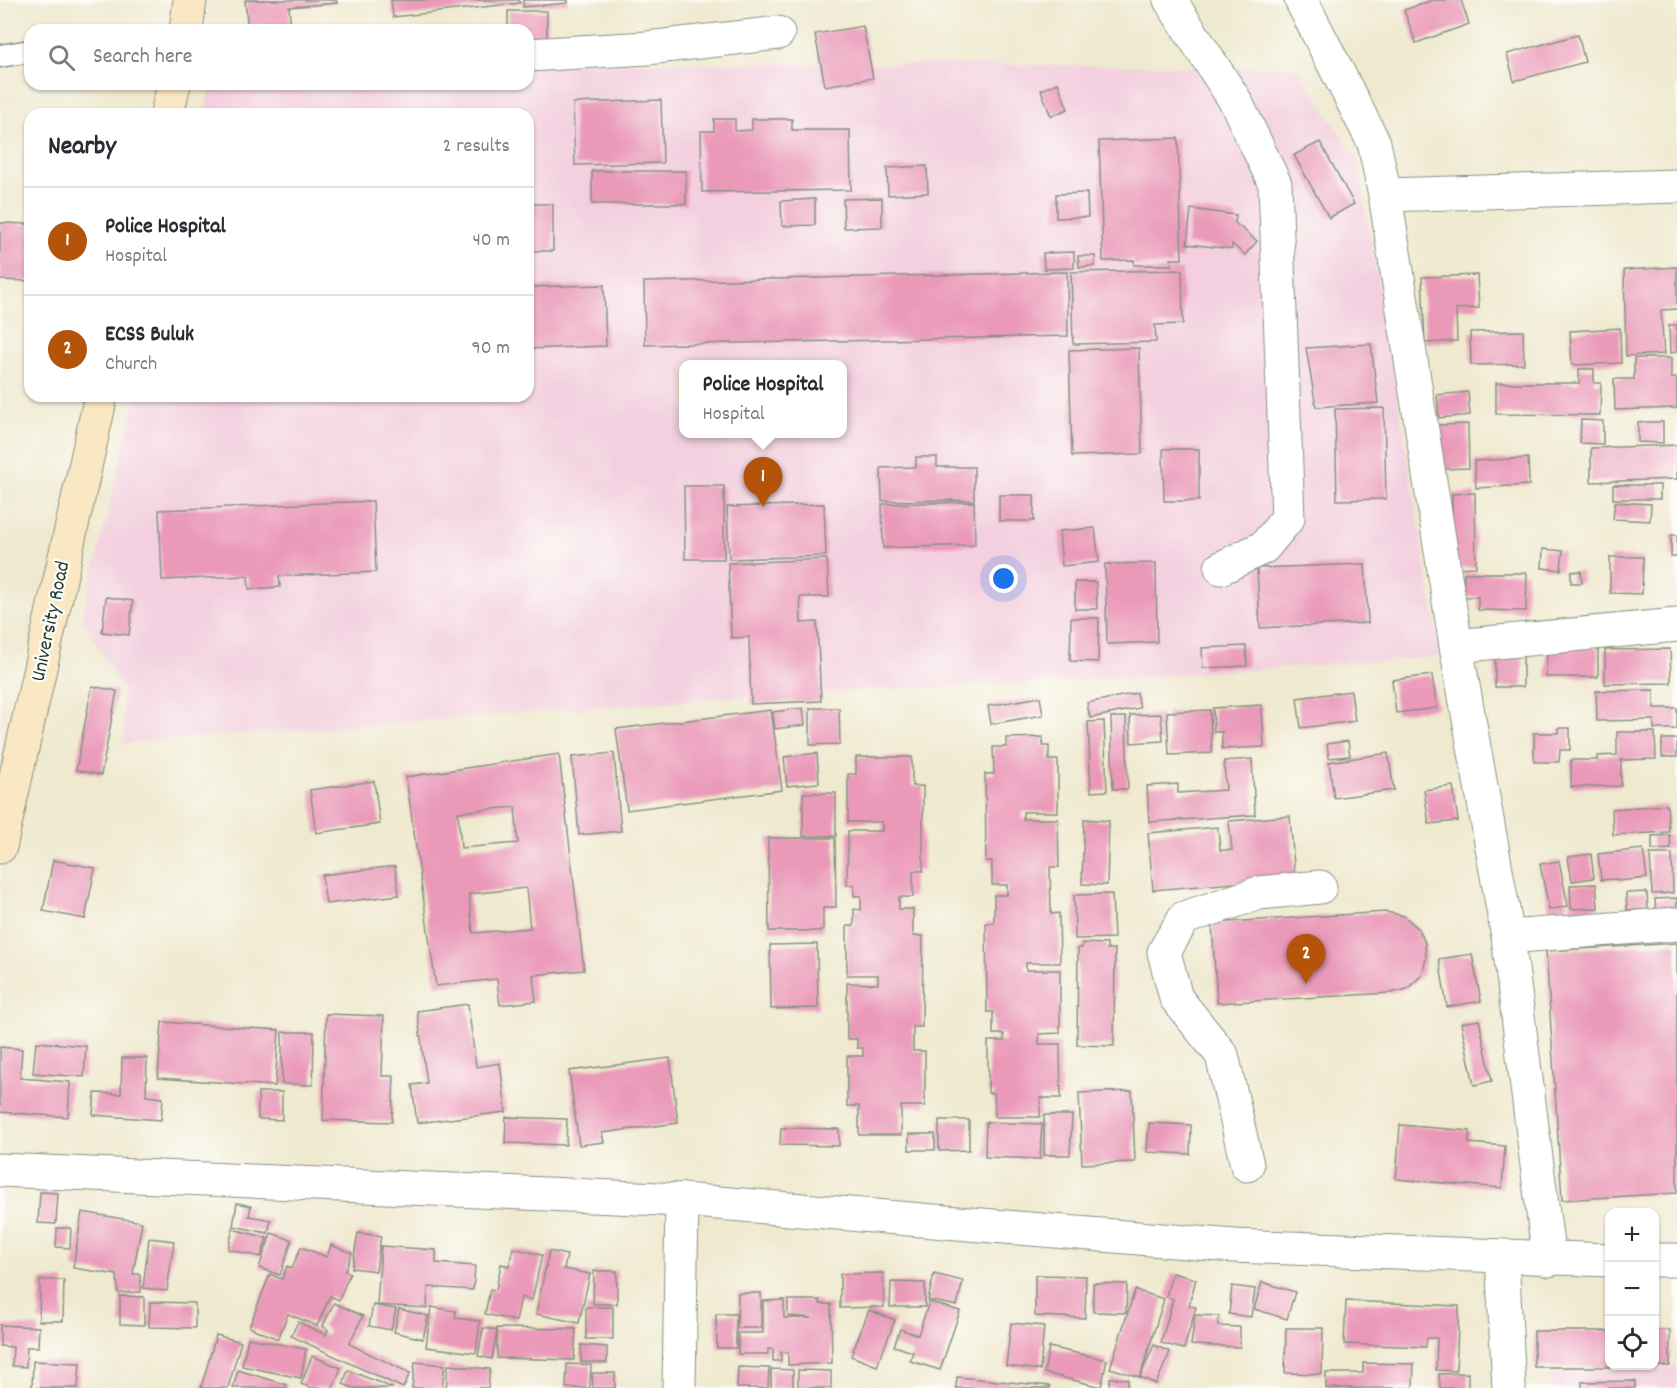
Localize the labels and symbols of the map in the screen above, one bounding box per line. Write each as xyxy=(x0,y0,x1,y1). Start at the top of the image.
pin: 1 xyxy=(744,458,783,507)
street label: University Road xyxy=(25,559,79,685)
your location xyxy=(989,564,1018,593)
pin: 2 xyxy=(1286,934,1326,984)

